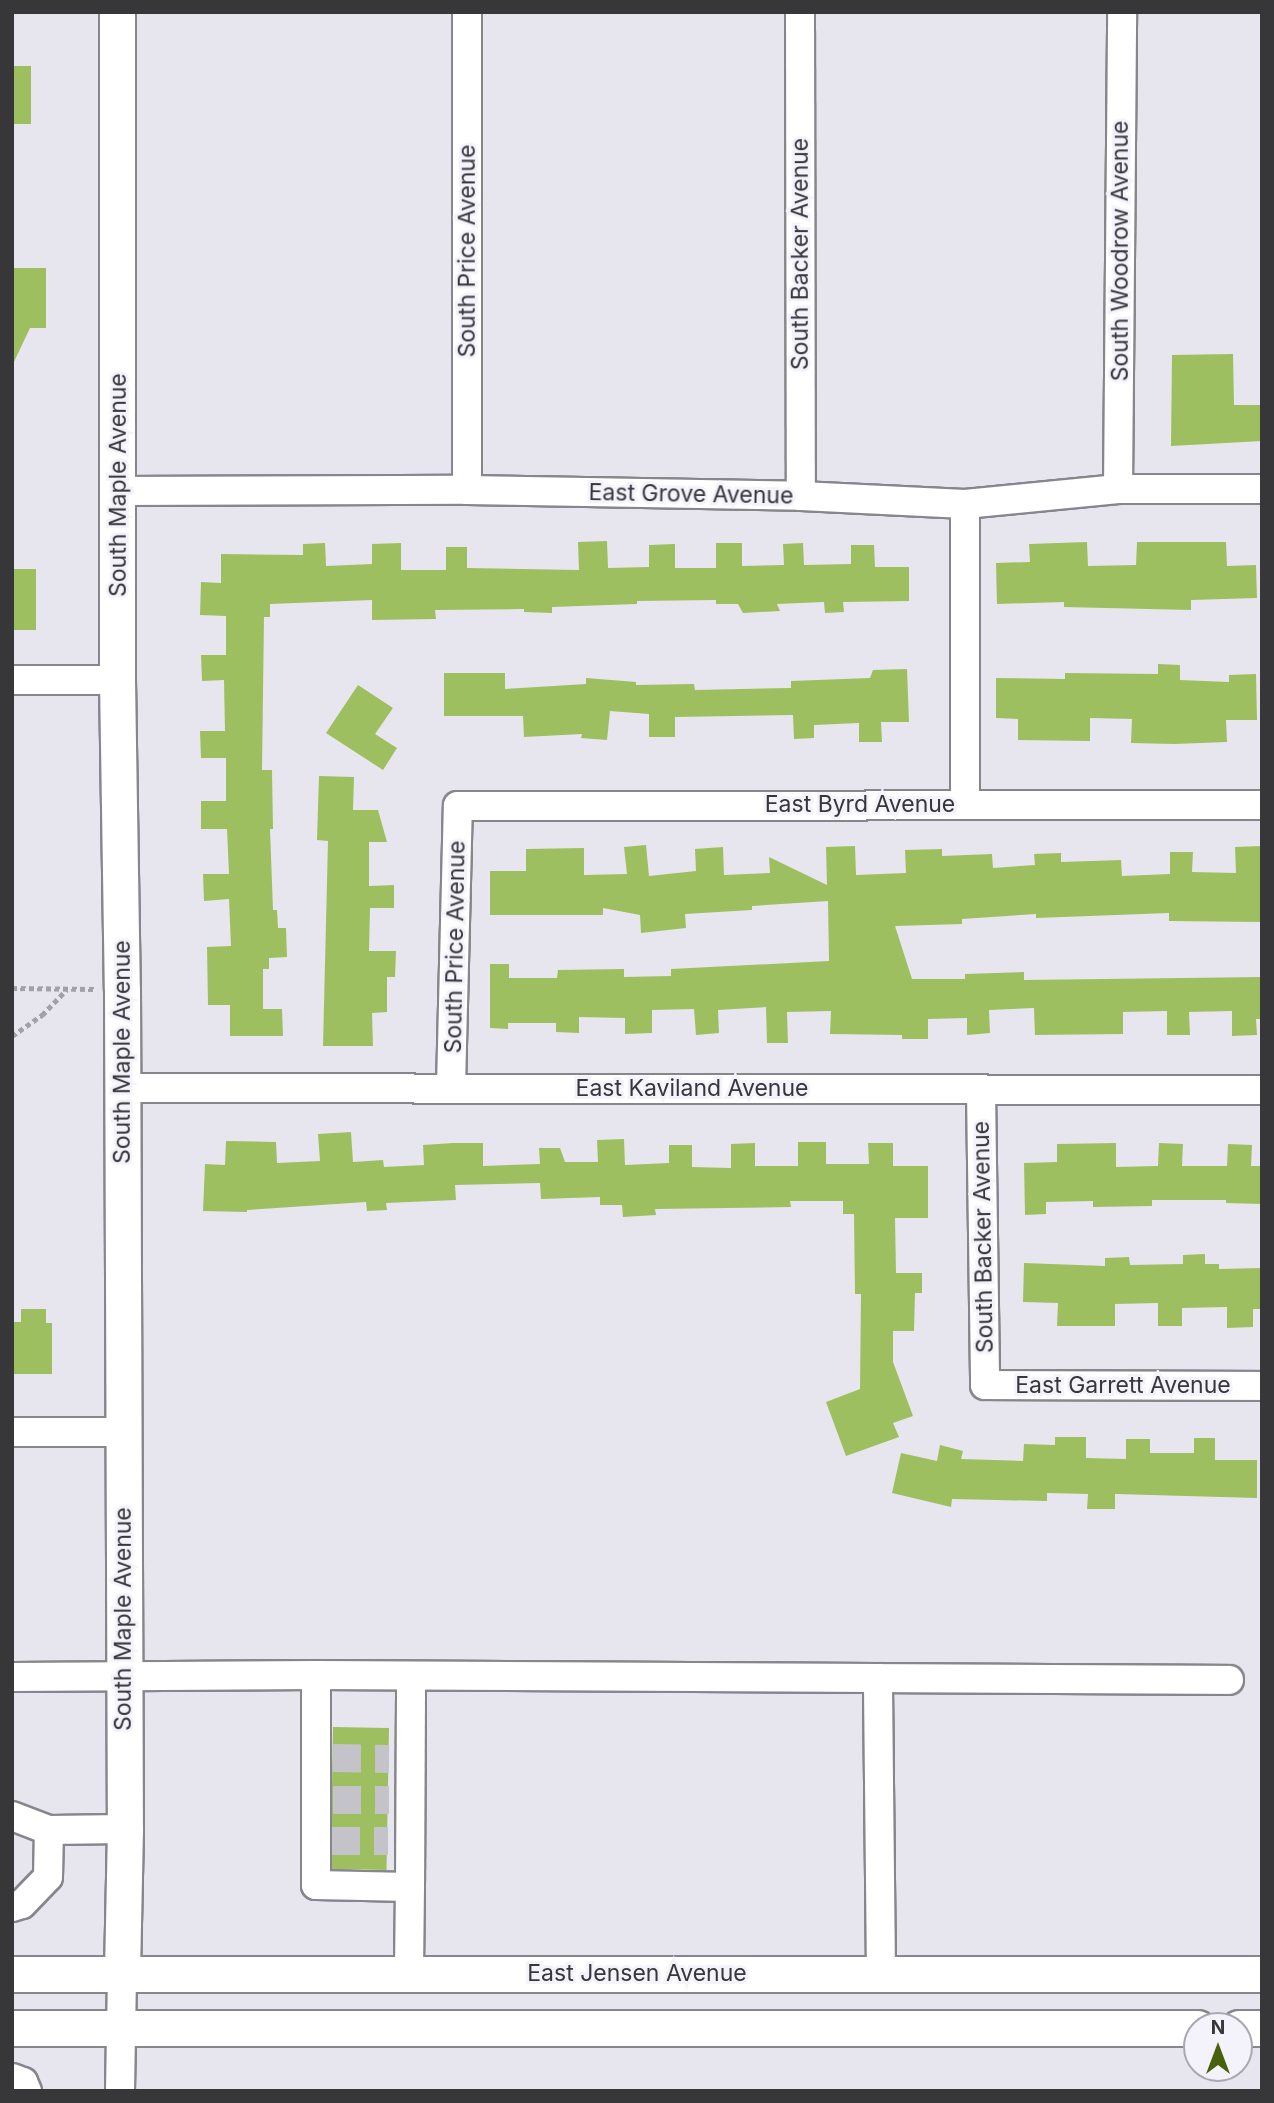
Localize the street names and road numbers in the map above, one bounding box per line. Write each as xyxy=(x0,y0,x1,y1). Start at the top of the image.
street label: South Woodrow Avenue xyxy=(1106,121,1134,381)
street label: South Backer Avenue xyxy=(786,138,814,370)
street label: South Price Avenue xyxy=(453,145,481,357)
street label: South Maple Avenue xyxy=(104,373,132,597)
street label: East Grove Avenue xyxy=(588,478,794,510)
street label: East Byrd Avenue xyxy=(765,790,955,818)
street label: South Price Avenue xyxy=(439,840,471,1054)
street label: South Maple Avenue xyxy=(108,940,136,1164)
street label: East Kaviland Avenue xyxy=(576,1074,808,1102)
street label: South Backer Avenue xyxy=(967,1121,999,1353)
street label: East Garrett Avenue xyxy=(1015,1371,1231,1399)
street label: South Maple Avenue xyxy=(109,1507,137,1731)
street label: East Jensen Avenue xyxy=(527,1959,747,1987)

